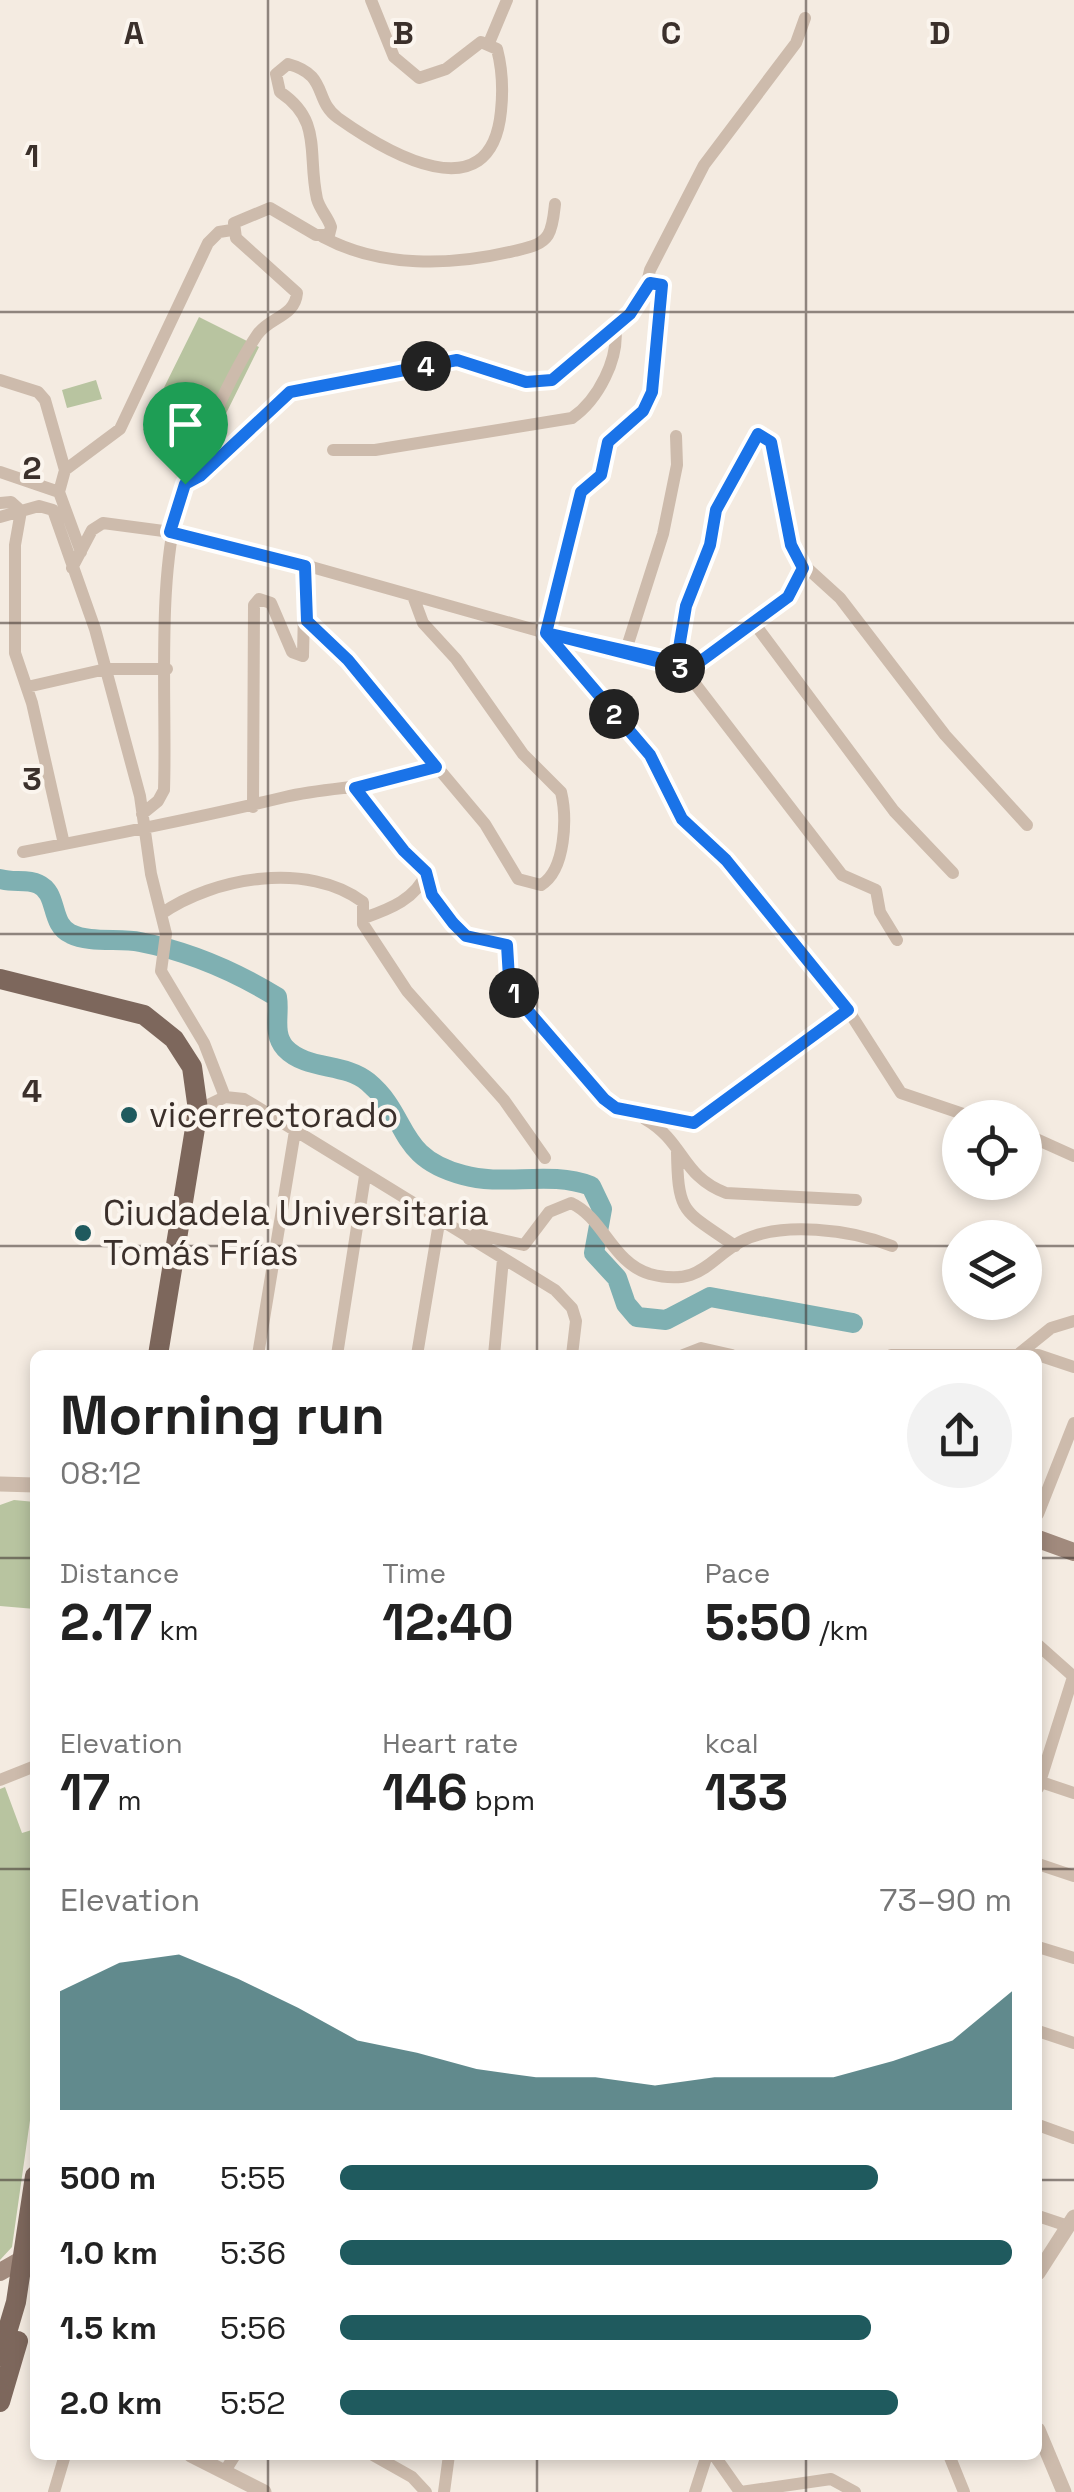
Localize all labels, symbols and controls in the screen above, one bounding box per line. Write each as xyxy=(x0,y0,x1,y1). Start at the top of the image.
text: A xyxy=(124,13,144,53)
text: B xyxy=(392,13,414,53)
text: C xyxy=(661,13,681,53)
text: D xyxy=(929,13,951,53)
text: 1 xyxy=(25,136,39,176)
pin: 4 xyxy=(401,341,451,391)
text: 4 xyxy=(417,348,435,384)
pin xyxy=(143,382,228,485)
icon: arrive xyxy=(158,397,213,452)
text: 2 xyxy=(22,448,42,488)
pin: 3 xyxy=(655,643,705,693)
text: 3 xyxy=(671,650,689,686)
pin: 2 xyxy=(589,689,639,739)
text: 2 xyxy=(606,696,622,732)
text: 3 xyxy=(22,759,42,799)
pin: 1 xyxy=(489,968,539,1018)
text: 1 xyxy=(508,975,520,1011)
text: 4 xyxy=(22,1071,42,1111)
place label: vicerrectorado xyxy=(149,1093,398,1137)
map controls xyxy=(942,1100,1042,1320)
button: locate xyxy=(942,1100,1042,1200)
marker: vicerrectorado xyxy=(118,1104,140,1126)
place label: Ciudadela Universitaria Tomás Frías xyxy=(103,1191,489,1275)
button: layers xyxy=(942,1220,1042,1320)
marker: Ciudadela Universitaria Tomás Frías xyxy=(72,1222,94,1244)
text: Morning run xyxy=(60,1380,385,1450)
button: share xyxy=(907,1383,1012,1488)
text: 08:12 xyxy=(60,1453,141,1493)
text: Distance xyxy=(60,1555,179,1591)
text: Time xyxy=(382,1555,446,1591)
text: Pace xyxy=(705,1555,770,1591)
text: 2.17 xyxy=(60,1591,152,1655)
text: 12:40 xyxy=(382,1591,514,1655)
text: 5:50 xyxy=(705,1591,812,1655)
text: km xyxy=(152,1612,199,1648)
text: /km xyxy=(812,1612,869,1648)
text: Elevation xyxy=(60,1725,183,1761)
text: Heart rate xyxy=(382,1725,518,1761)
text: kcal xyxy=(705,1725,759,1761)
text: 17 xyxy=(60,1761,110,1825)
text: 146 xyxy=(382,1761,468,1825)
text: 133 xyxy=(705,1761,788,1825)
text: m xyxy=(110,1782,142,1818)
text: bpm xyxy=(468,1782,535,1818)
text: Elevation xyxy=(60,1880,200,1920)
text: 73–90 m xyxy=(879,1880,1012,1920)
text: 500 m xyxy=(60,2158,156,2198)
text: 5:55 xyxy=(220,2158,286,2198)
text: 1.0 km xyxy=(60,2233,158,2273)
text: 5:36 xyxy=(220,2233,286,2273)
text: 1.5 km xyxy=(60,2308,157,2348)
text: 5:56 xyxy=(220,2308,286,2348)
text: 2.0 km xyxy=(60,2383,162,2423)
text: 5:52 xyxy=(220,2383,285,2423)

